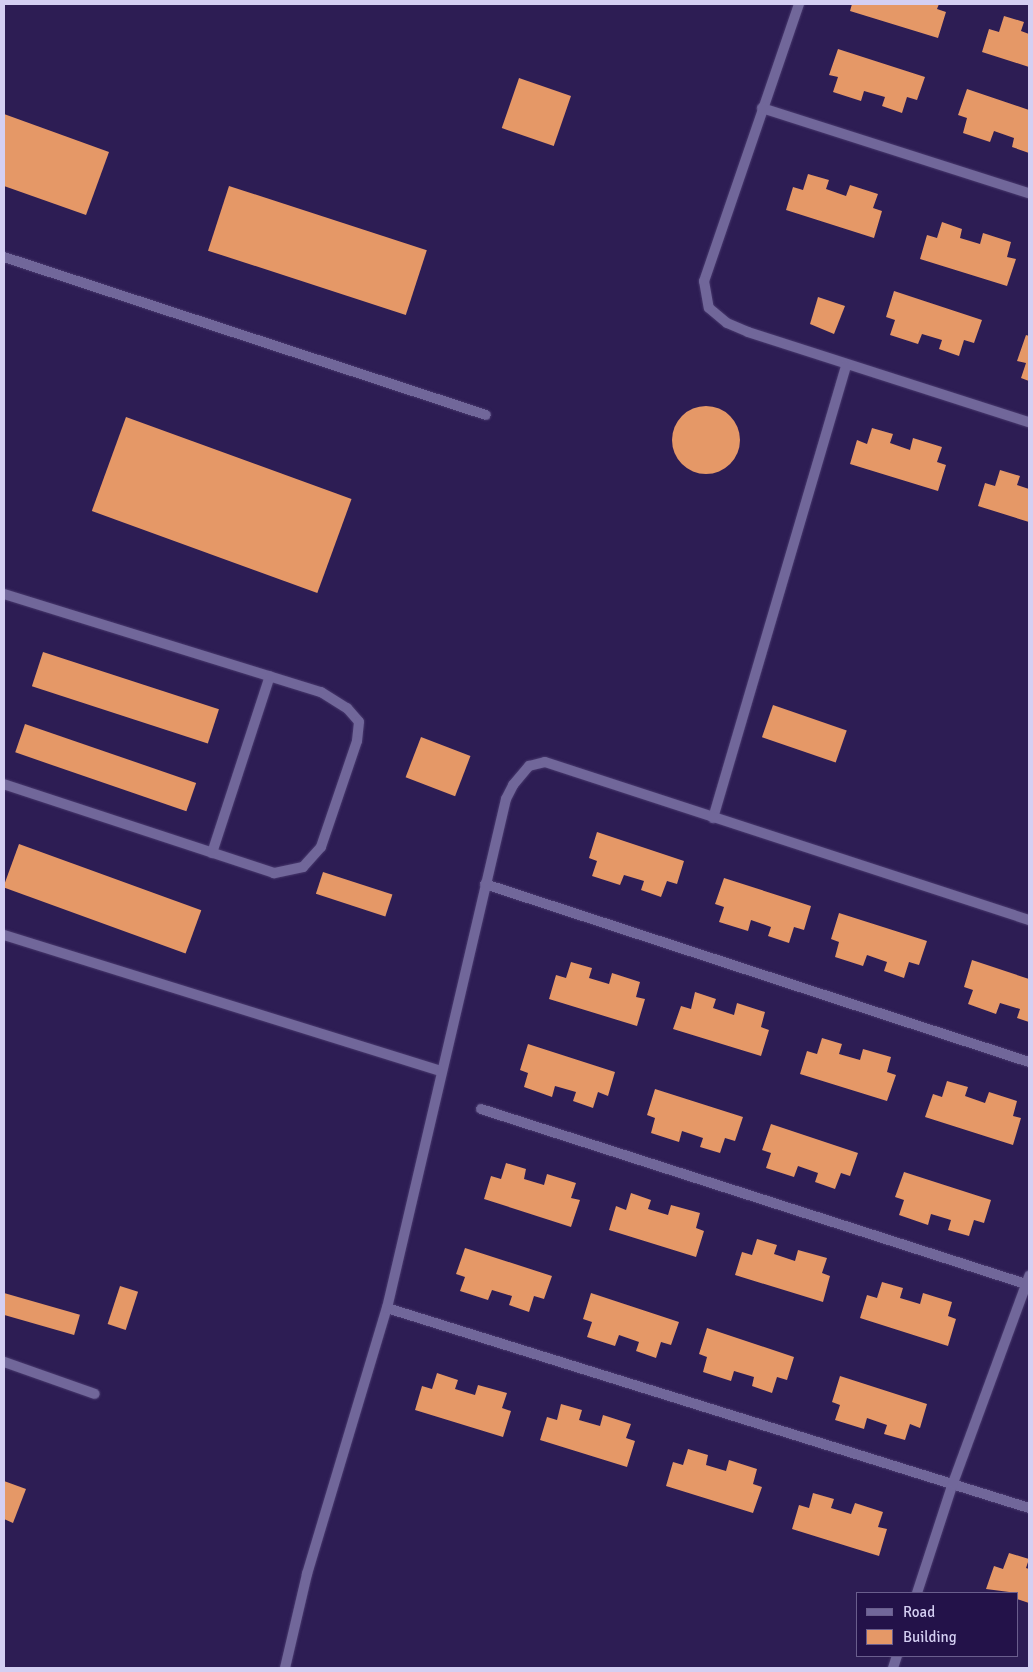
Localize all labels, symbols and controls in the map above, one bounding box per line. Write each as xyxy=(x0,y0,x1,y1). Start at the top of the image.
legend xyxy=(856,1592,1018,1657)
text: Road xyxy=(903,1603,935,1621)
text: Building xyxy=(903,1628,957,1646)

